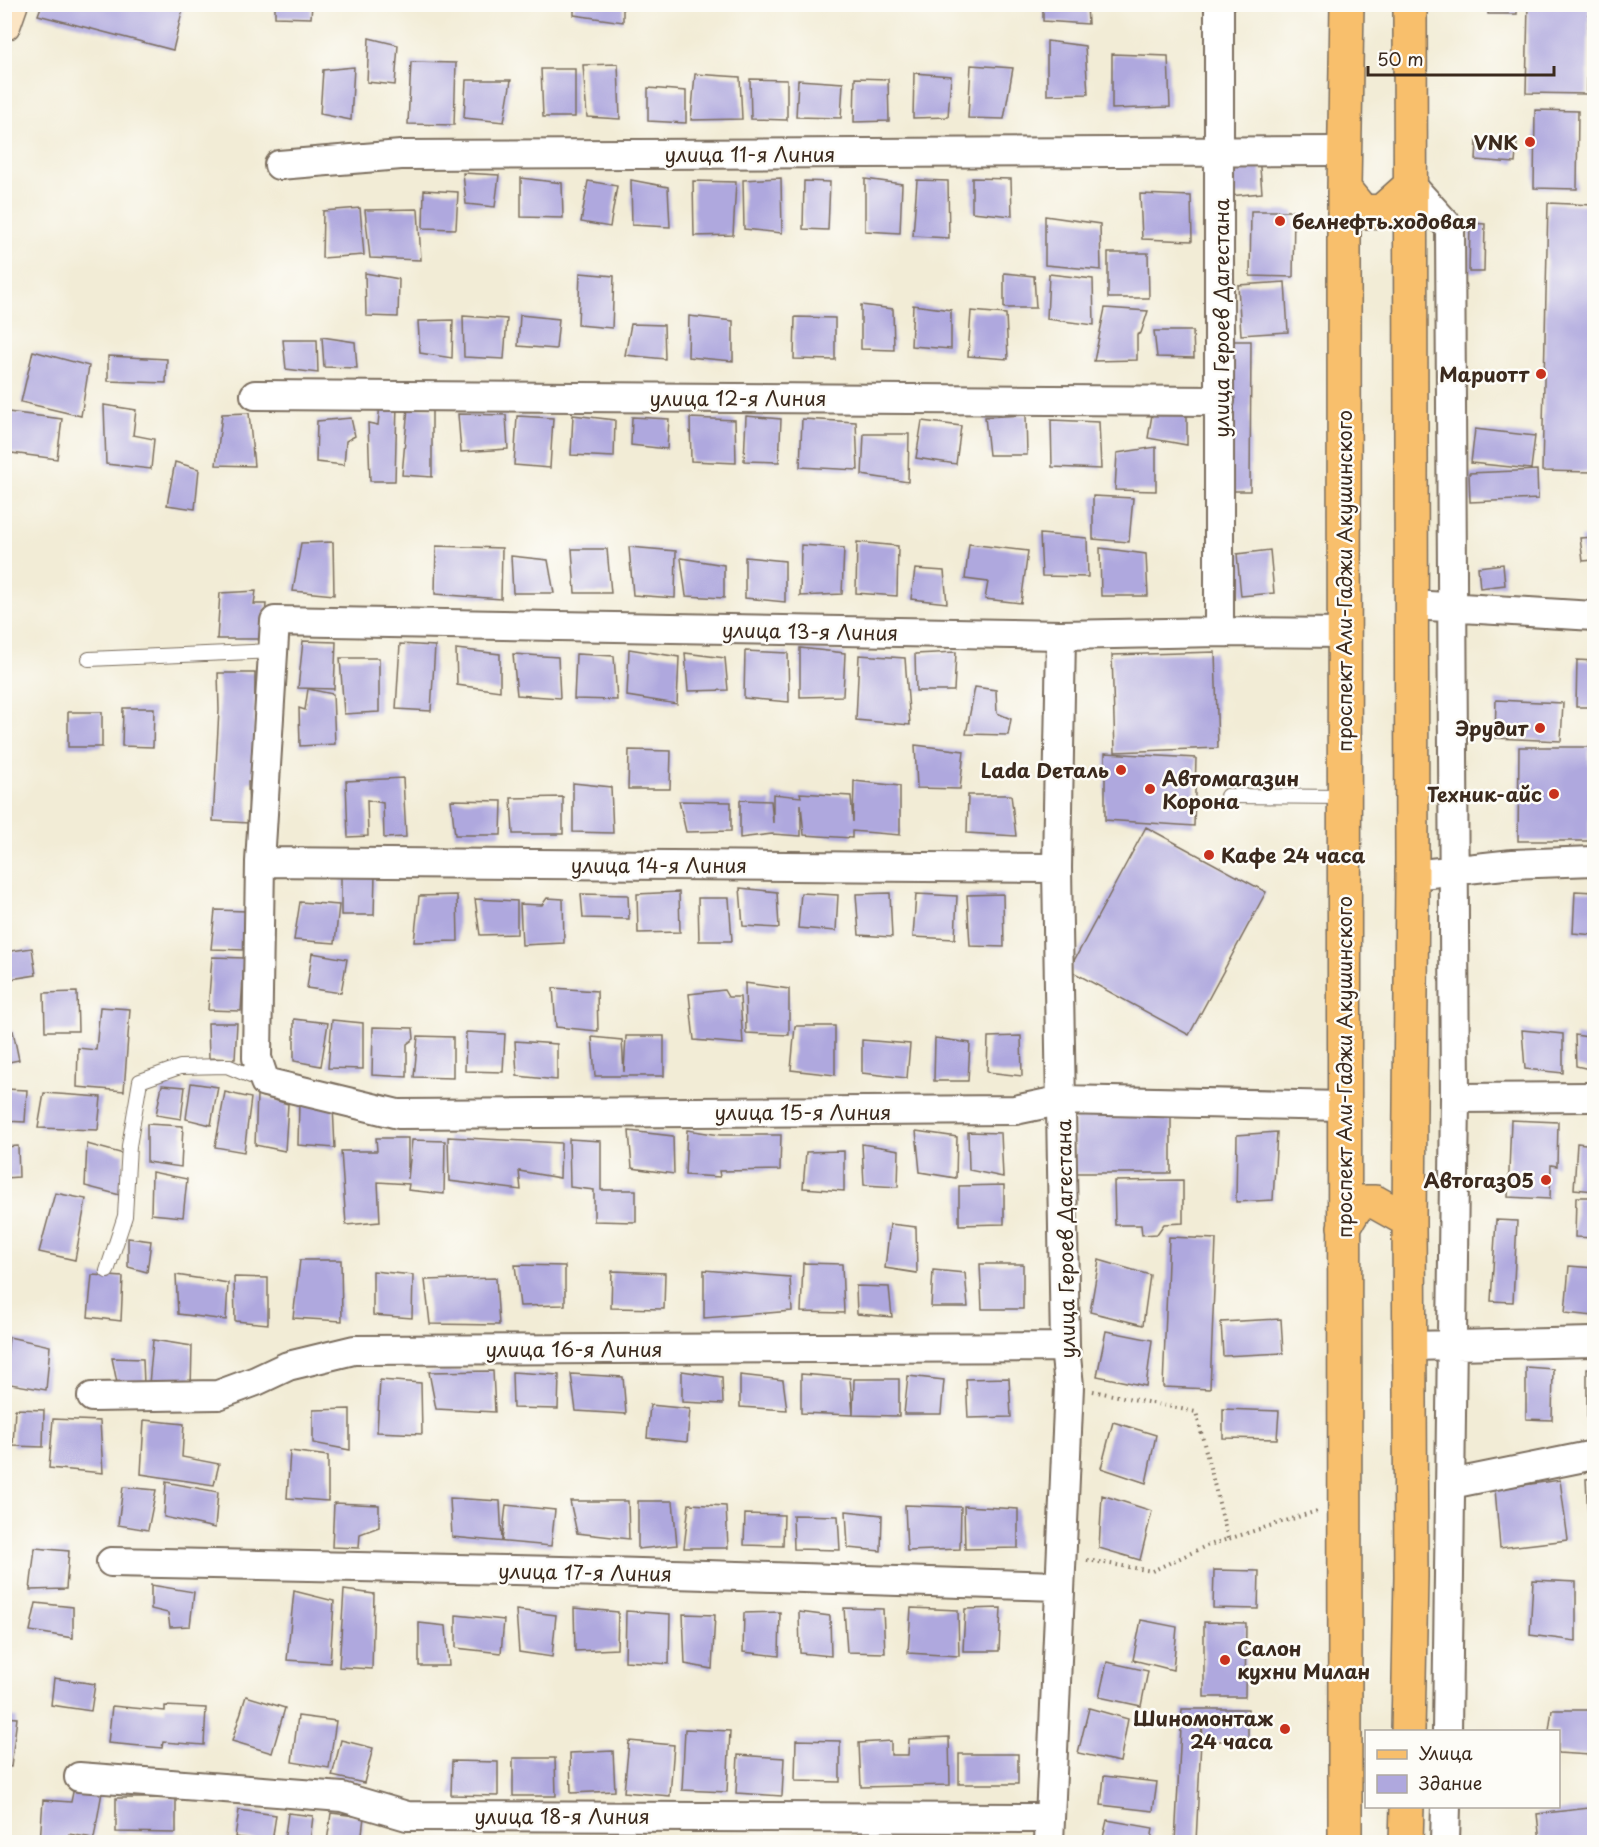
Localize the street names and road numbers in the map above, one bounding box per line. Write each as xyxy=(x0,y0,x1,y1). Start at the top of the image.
street label: улица 11-я Линия xyxy=(665,139,835,169)
street label: улица Героев Дагестана xyxy=(1206,198,1236,438)
street label: улица 12-я Линия xyxy=(649,383,827,413)
street label: проспект Али-Гаджи Акушинского xyxy=(1329,410,1359,752)
street label: улица 13-я Линия xyxy=(722,614,898,648)
street label: улица 14-я Линия xyxy=(571,850,747,880)
street label: проспект Али-Гаджи Акушинского xyxy=(1329,896,1359,1238)
street label: улица 15-я Линия xyxy=(715,1097,891,1127)
street label: улица Героев Дагестана xyxy=(1048,1119,1082,1359)
street label: улица 16-я Линия xyxy=(485,1334,663,1364)
street label: улица 17-я Линия xyxy=(498,1555,672,1589)
street label: улица 18-я Линия xyxy=(474,1801,650,1831)

